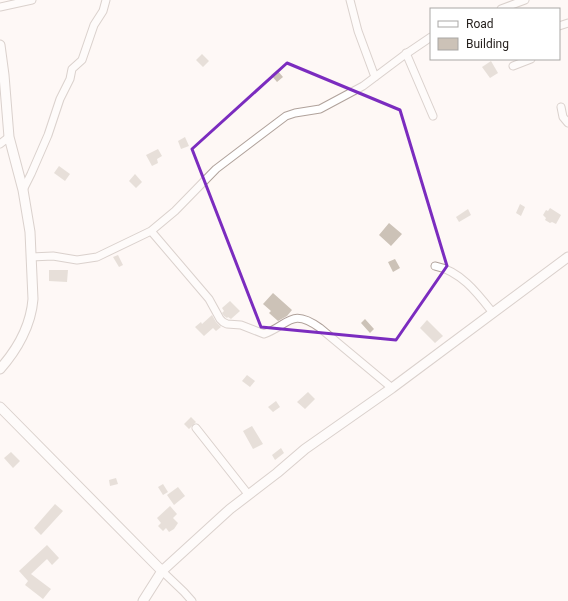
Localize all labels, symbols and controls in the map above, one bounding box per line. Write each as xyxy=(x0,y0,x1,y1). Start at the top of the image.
legend xyxy=(430,8,560,60)
text: Road xyxy=(466,17,494,31)
text: Building xyxy=(466,37,509,51)

